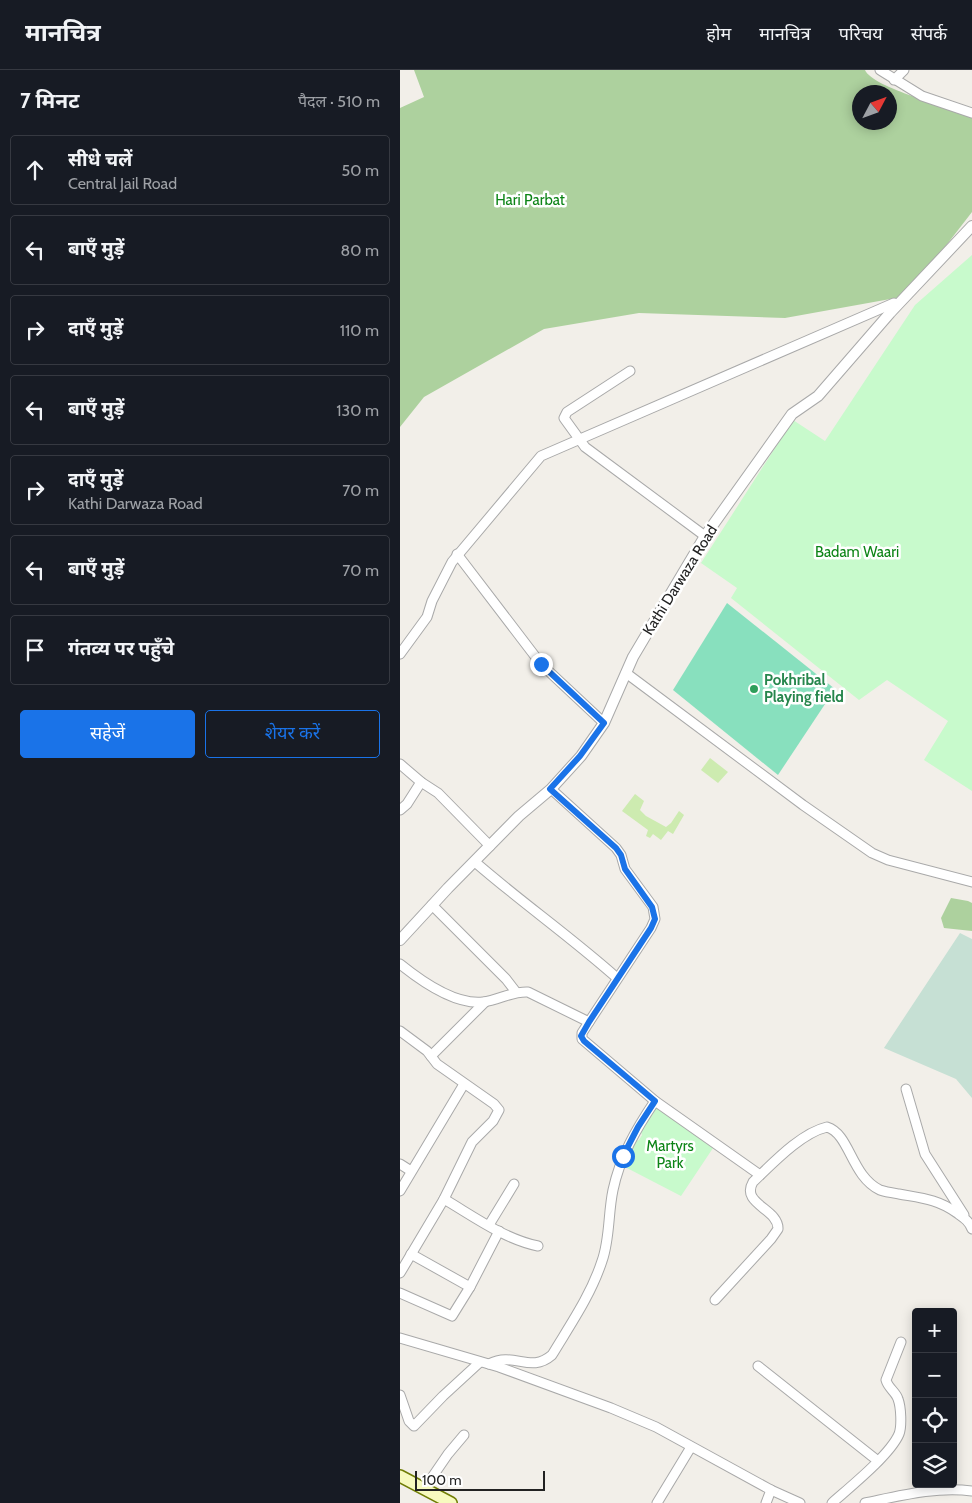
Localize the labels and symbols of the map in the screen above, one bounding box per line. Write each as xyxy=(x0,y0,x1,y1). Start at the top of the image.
north arrow xyxy=(852,85,897,130)
park label: Hari Parbat xyxy=(495,191,565,209)
street label: Kathi Darwaza Road xyxy=(639,522,721,638)
park label: Badam Waari xyxy=(815,543,899,561)
route end xyxy=(530,653,553,676)
place label: Pokhribal Playing field xyxy=(764,671,844,706)
marker: Pokhribal Playing field xyxy=(748,683,760,695)
park label: Martyrs Park xyxy=(646,1137,694,1172)
route start xyxy=(612,1145,635,1168)
scale bar xyxy=(415,1468,545,1491)

